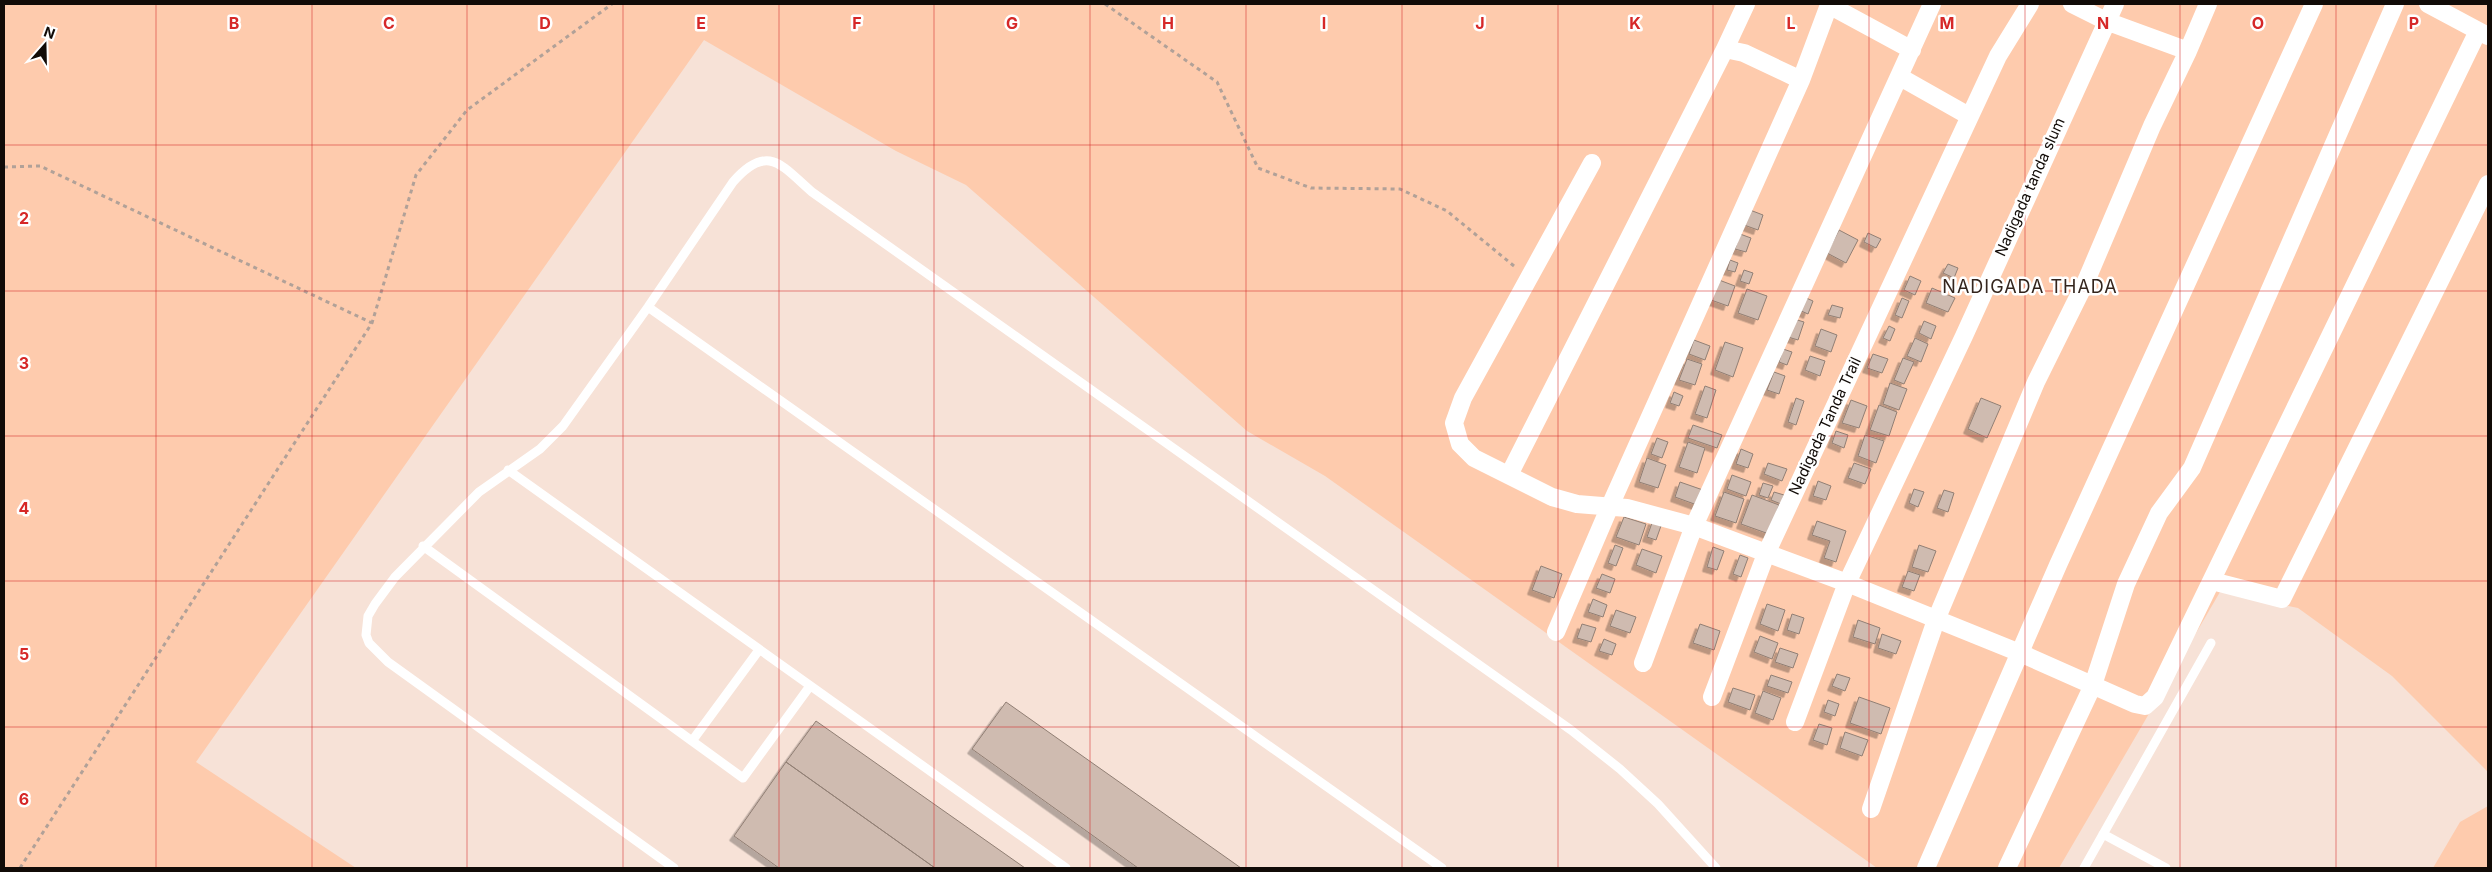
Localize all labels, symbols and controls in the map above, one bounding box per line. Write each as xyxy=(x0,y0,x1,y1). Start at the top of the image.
text: B xyxy=(229,13,239,33)
text: C xyxy=(383,13,395,33)
text: D xyxy=(539,13,551,33)
text: E xyxy=(696,13,706,33)
text: F xyxy=(852,13,862,33)
text: G xyxy=(1006,13,1018,33)
text: H xyxy=(1162,13,1174,33)
text: I xyxy=(1322,13,1326,33)
text: J xyxy=(1475,13,1485,33)
text: K xyxy=(1629,13,1641,33)
text: L xyxy=(1786,13,1796,33)
text: M xyxy=(1940,13,1954,33)
text: N xyxy=(2097,13,2109,33)
text: O xyxy=(2252,13,2264,33)
text: P xyxy=(2409,13,2419,33)
north arrow xyxy=(20,20,70,70)
text: N xyxy=(42,23,58,42)
street label: Nadigada tanda slum xyxy=(1990,115,2069,259)
text: 2 xyxy=(19,208,29,228)
district label: NADIGADA THADA xyxy=(1942,276,2118,297)
text: 3 xyxy=(19,353,29,373)
street label: Nadigada Tanda Trail xyxy=(1784,354,1865,498)
text: 4 xyxy=(19,498,30,518)
text: 5 xyxy=(19,644,29,664)
text: 6 xyxy=(19,789,29,809)

